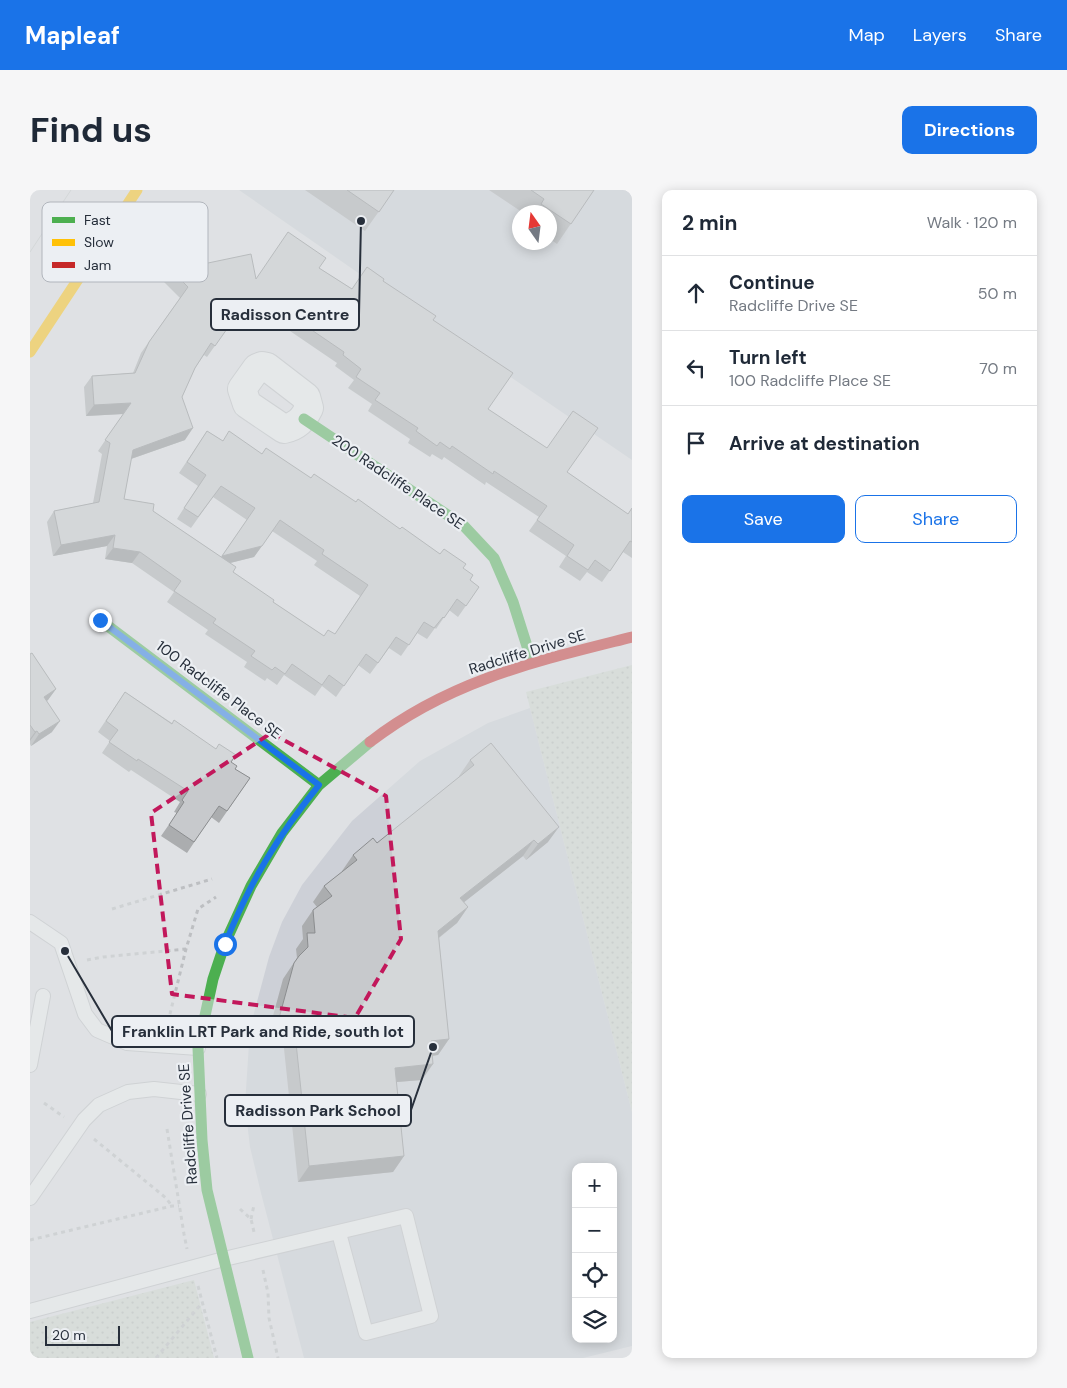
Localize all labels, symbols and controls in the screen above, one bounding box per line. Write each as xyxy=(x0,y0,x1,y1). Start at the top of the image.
text: Mapleaf xyxy=(25,20,120,51)
text: Map xyxy=(849,23,885,47)
text: Layers xyxy=(913,23,967,47)
text: Share xyxy=(995,23,1042,47)
button: Directions xyxy=(902,106,1037,154)
text: Find us xyxy=(30,107,152,153)
legend xyxy=(42,202,208,282)
north arrow xyxy=(512,205,557,250)
text: 2 min xyxy=(682,209,738,237)
text: Fast xyxy=(84,211,111,229)
text: Walk · 120 m xyxy=(927,212,1017,233)
text: Slow xyxy=(84,233,114,251)
text: Jam xyxy=(84,256,111,274)
text: Continue xyxy=(729,270,815,295)
icon: ahead xyxy=(682,279,710,307)
text: 50 m xyxy=(978,283,1017,304)
text: Radcliffe Drive SE xyxy=(729,295,858,316)
callout: Radisson Centre xyxy=(211,299,359,330)
text: Radisson Centre xyxy=(221,304,349,325)
text: Turn left xyxy=(729,345,807,370)
icon: left xyxy=(682,354,710,382)
text: 70 m xyxy=(979,358,1017,379)
text: 100 Radcliffe Place SE xyxy=(729,370,891,391)
icon: arrive xyxy=(682,429,710,457)
street label: 200 Radcliffe Place SE xyxy=(328,430,468,534)
text: Arrive at destination xyxy=(729,431,920,456)
button: Save xyxy=(682,495,845,543)
button: Share xyxy=(855,495,1017,543)
route end xyxy=(89,609,112,632)
street label: Radcliffe Drive SE xyxy=(466,625,588,679)
street label: 100 Radcliffe Place SE xyxy=(152,636,286,744)
route start xyxy=(214,933,237,956)
callout: Franklin LRT Park and Ride, south lot xyxy=(112,1016,414,1047)
text: Franklin LRT Park and Ride, south lot xyxy=(122,1021,404,1042)
street label: Radcliffe Drive SE xyxy=(174,1063,202,1185)
callout: Radisson Park School xyxy=(225,1095,411,1126)
text: Radisson Park School xyxy=(235,1100,401,1121)
map controls xyxy=(572,1163,617,1343)
button: + xyxy=(572,1163,617,1208)
button: − xyxy=(572,1208,617,1253)
button: locate xyxy=(572,1253,617,1298)
button: layers xyxy=(572,1298,617,1343)
scale bar xyxy=(45,1323,120,1346)
text: 20 m xyxy=(52,1326,86,1344)

